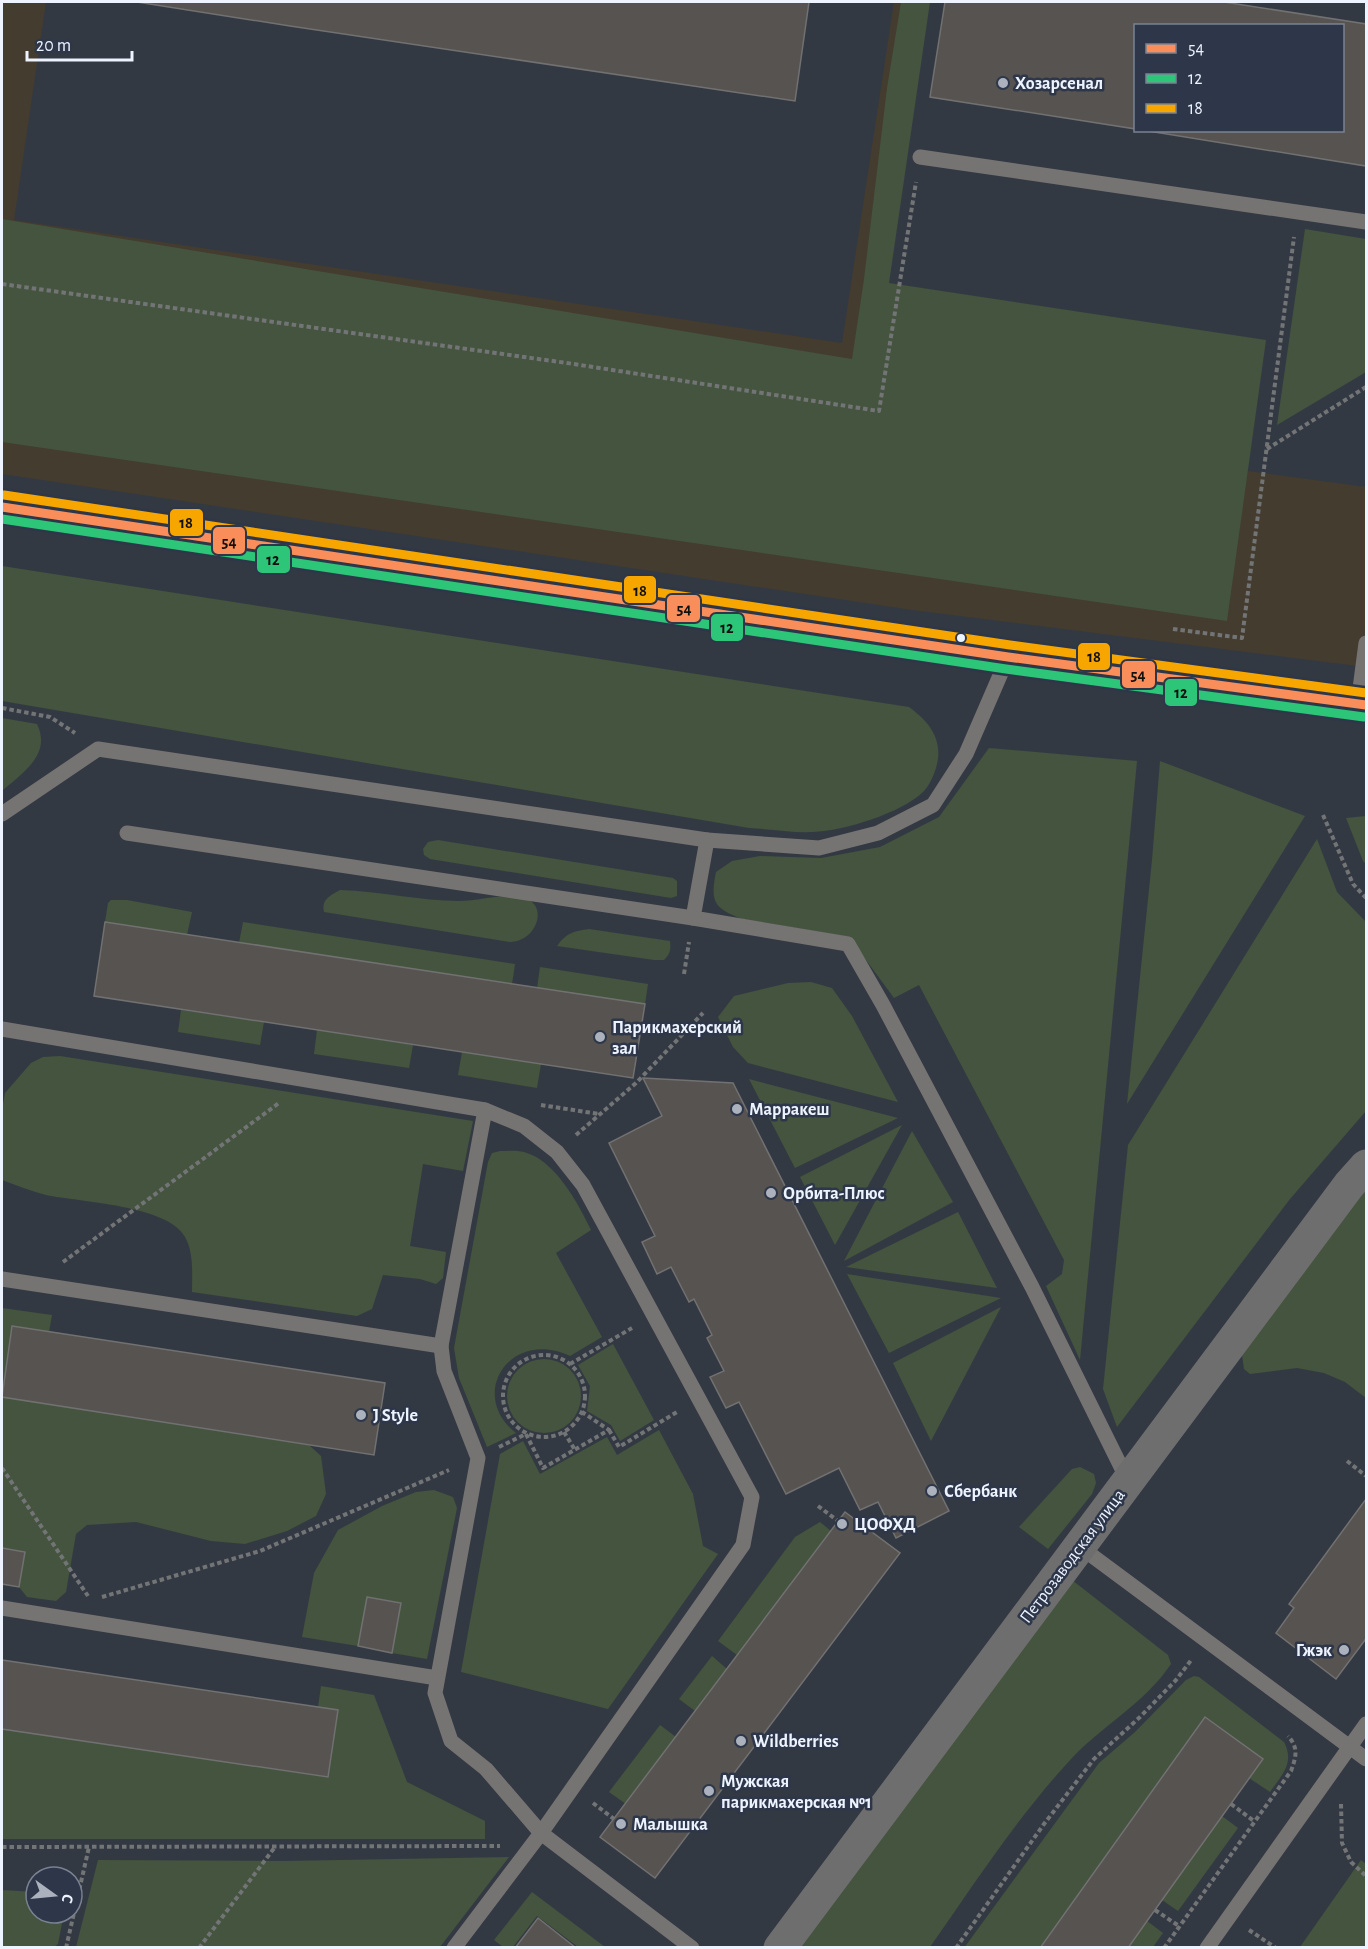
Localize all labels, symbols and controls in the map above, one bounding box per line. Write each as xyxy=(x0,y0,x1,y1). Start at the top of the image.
scale bar xyxy=(27,24,132,62)
legend xyxy=(1134,24,1344,132)
text: 20 m xyxy=(36,37,71,55)
text: 54 xyxy=(1188,40,1205,58)
text: 12 xyxy=(1188,70,1202,88)
place label: Хозарсенал xyxy=(1015,75,1103,93)
marker: Хозарсенал xyxy=(996,76,1010,90)
text: 18 xyxy=(1188,100,1203,118)
line badge: 18 xyxy=(169,508,204,537)
text: 18 xyxy=(179,515,193,531)
line badge: 54 xyxy=(212,526,246,555)
text: 54 xyxy=(222,534,236,550)
line badge: 12 xyxy=(256,545,291,574)
text: 12 xyxy=(266,552,280,568)
line badge: 18 xyxy=(623,575,657,604)
text: 18 xyxy=(633,583,647,599)
line badge: 54 xyxy=(666,594,701,623)
text: 54 xyxy=(677,601,691,617)
line badge: 12 xyxy=(710,613,744,642)
text: 12 xyxy=(720,620,734,636)
unlabelled marker xyxy=(955,632,967,644)
line badge: 18 xyxy=(1077,642,1111,671)
text: 18 xyxy=(1087,649,1101,665)
line badge: 54 xyxy=(1121,660,1156,689)
text: 54 xyxy=(1131,667,1145,683)
line badge: 12 xyxy=(1164,678,1198,707)
text: 12 xyxy=(1174,685,1188,701)
place label: Парикмахерский зал xyxy=(612,1019,742,1058)
marker: Парикмахерский зал xyxy=(593,1030,607,1044)
place label: Марракеш xyxy=(749,1101,830,1119)
marker: Марракеш xyxy=(730,1102,744,1116)
place label: Орбита-Плюс xyxy=(783,1185,885,1203)
marker: Орбита-Плюс xyxy=(764,1186,778,1200)
place label: J Style xyxy=(373,1407,418,1425)
marker: J Style xyxy=(354,1408,368,1422)
place label: Сбербанк xyxy=(944,1483,1017,1501)
marker: Сбербанк xyxy=(925,1484,939,1498)
street label: Петрозаводская улица xyxy=(1017,1486,1129,1627)
place label: ЦОФХД xyxy=(854,1516,916,1534)
marker: ЦОФХД xyxy=(835,1517,849,1531)
place label: Гжэк xyxy=(1296,1642,1332,1660)
marker: Гжэк xyxy=(1337,1643,1351,1657)
place label: Wildberries xyxy=(753,1733,839,1751)
marker: Wildberries xyxy=(734,1734,748,1748)
place label: Мужская парикмахерская №1 xyxy=(721,1773,872,1812)
marker: Мужская парикмахерская №1 xyxy=(702,1784,716,1798)
place label: Малышка xyxy=(633,1816,708,1834)
marker: Малышка xyxy=(614,1817,628,1831)
north arrow xyxy=(24,1865,84,1925)
text: С xyxy=(59,1892,76,1905)

